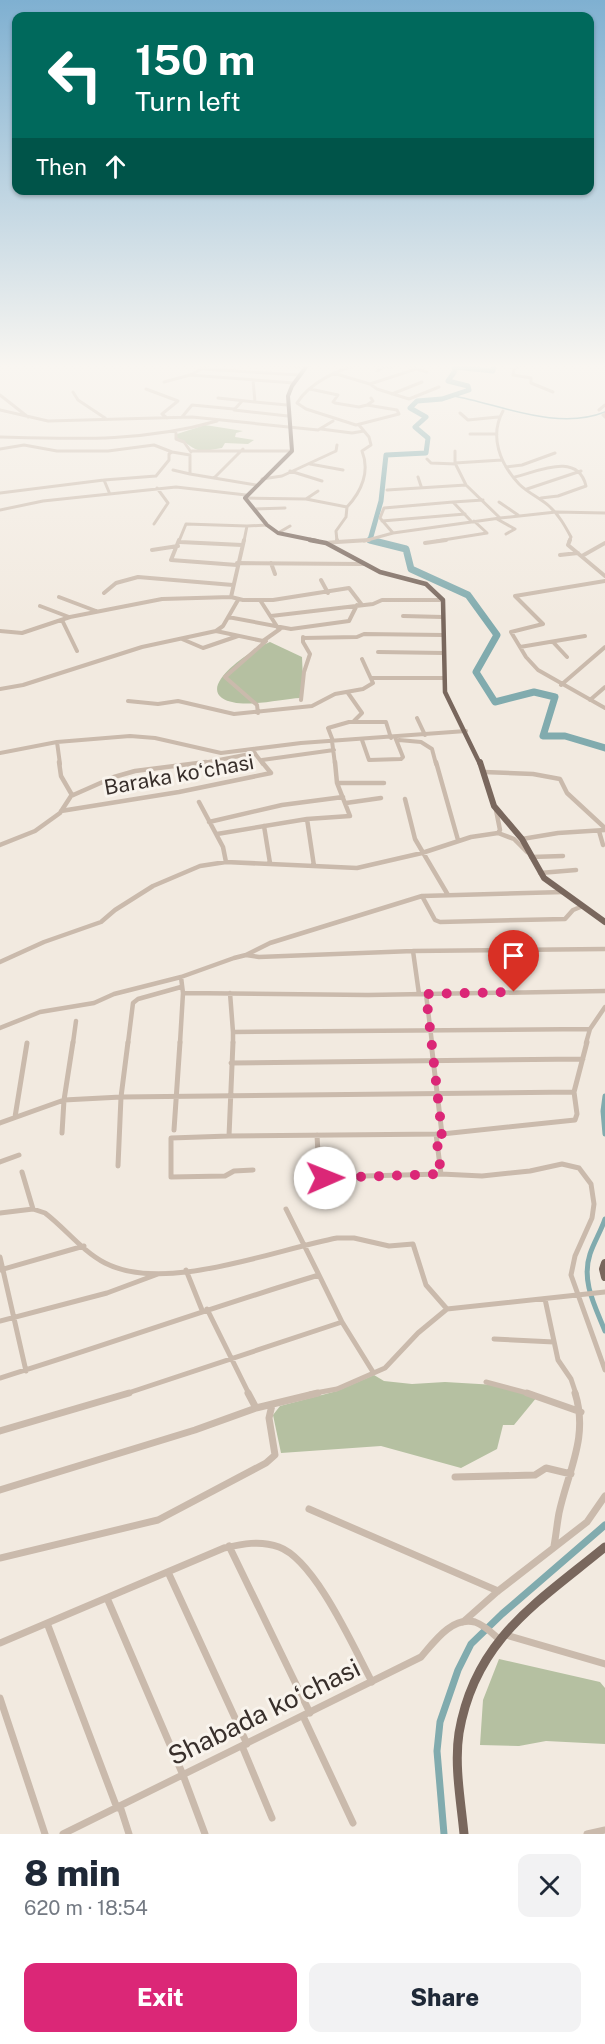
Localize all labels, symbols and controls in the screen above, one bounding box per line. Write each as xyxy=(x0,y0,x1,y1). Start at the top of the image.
text: 150 m xyxy=(135,35,255,84)
icon: left xyxy=(36,36,114,114)
text: Turn left xyxy=(135,85,241,117)
icon: ahead xyxy=(99,150,132,183)
text: Then xyxy=(36,154,87,180)
street label: Baraka koʻchasi xyxy=(102,749,256,800)
pin xyxy=(488,930,539,992)
icon: arrive xyxy=(497,939,530,972)
position arrow xyxy=(293,1146,357,1210)
street label: Shabada koʻchasi xyxy=(163,1652,365,1771)
text: 8 min xyxy=(24,1852,121,1894)
button: close xyxy=(518,1854,581,1917)
text: 620 m · 18:54 xyxy=(24,1896,148,1920)
button: Exit xyxy=(24,1963,297,2032)
button: Share xyxy=(309,1963,581,2032)

